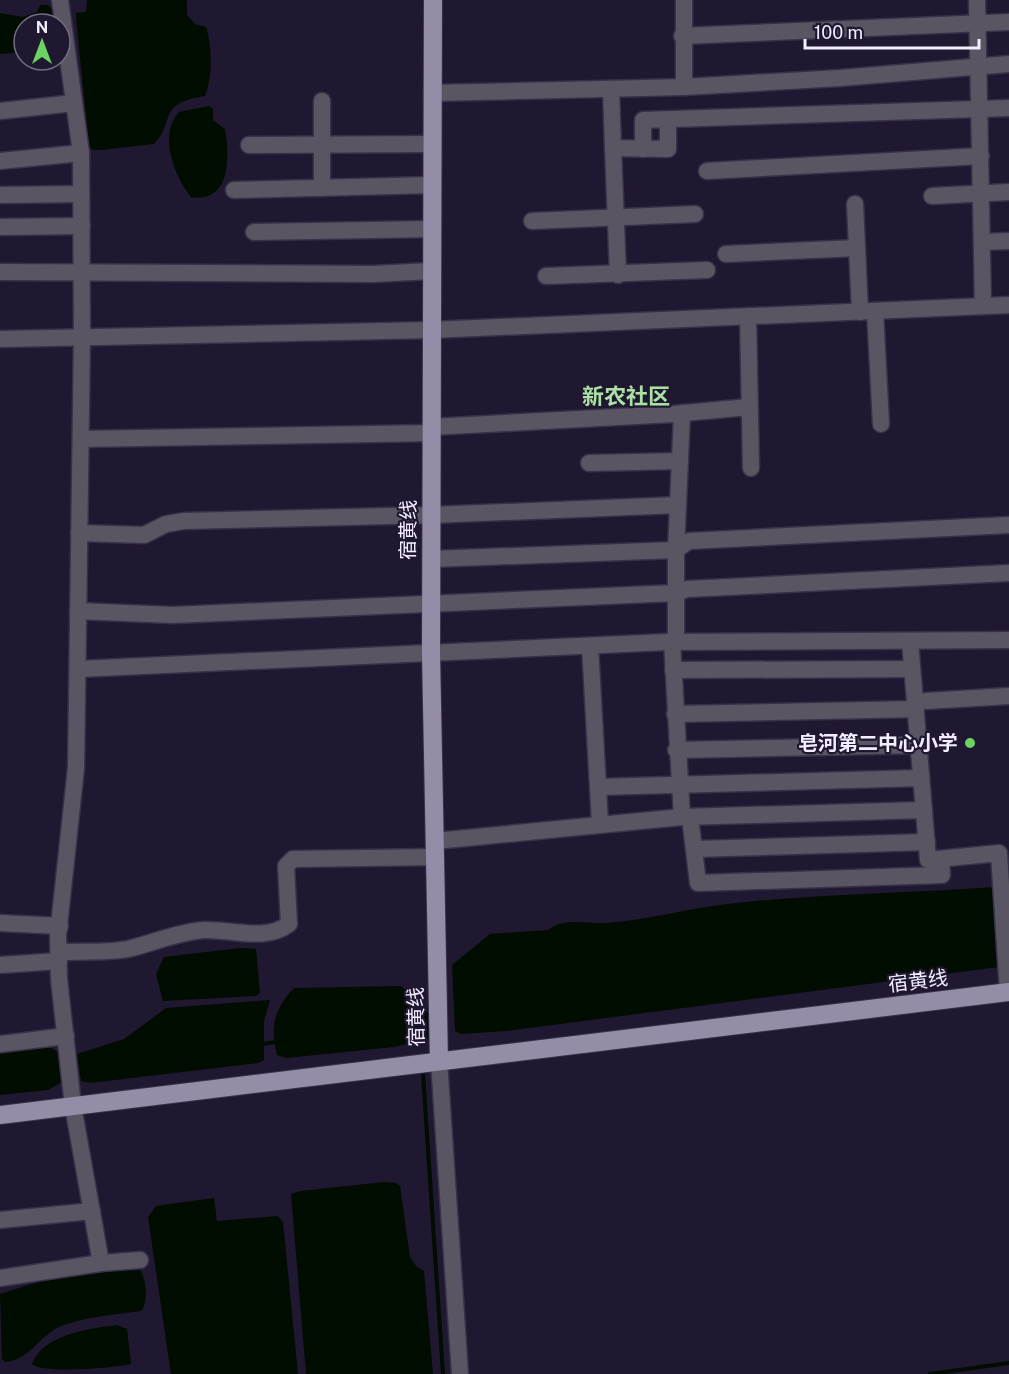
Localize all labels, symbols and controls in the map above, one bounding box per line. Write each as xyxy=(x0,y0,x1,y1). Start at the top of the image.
north arrow xyxy=(12,12,72,72)
scale bar xyxy=(805,12,979,50)
text: N xyxy=(36,18,48,37)
text: 100 m xyxy=(814,22,863,43)
district label: 新农社区 xyxy=(582,383,670,409)
street label: 宿黄线 xyxy=(396,500,420,560)
place label: 皂河第二中心小学 xyxy=(798,731,958,755)
marker: 皂河第二中心小学 xyxy=(963,736,977,750)
street label: 宿黄线 xyxy=(887,965,949,997)
street label: 宿黄线 xyxy=(403,987,429,1047)

